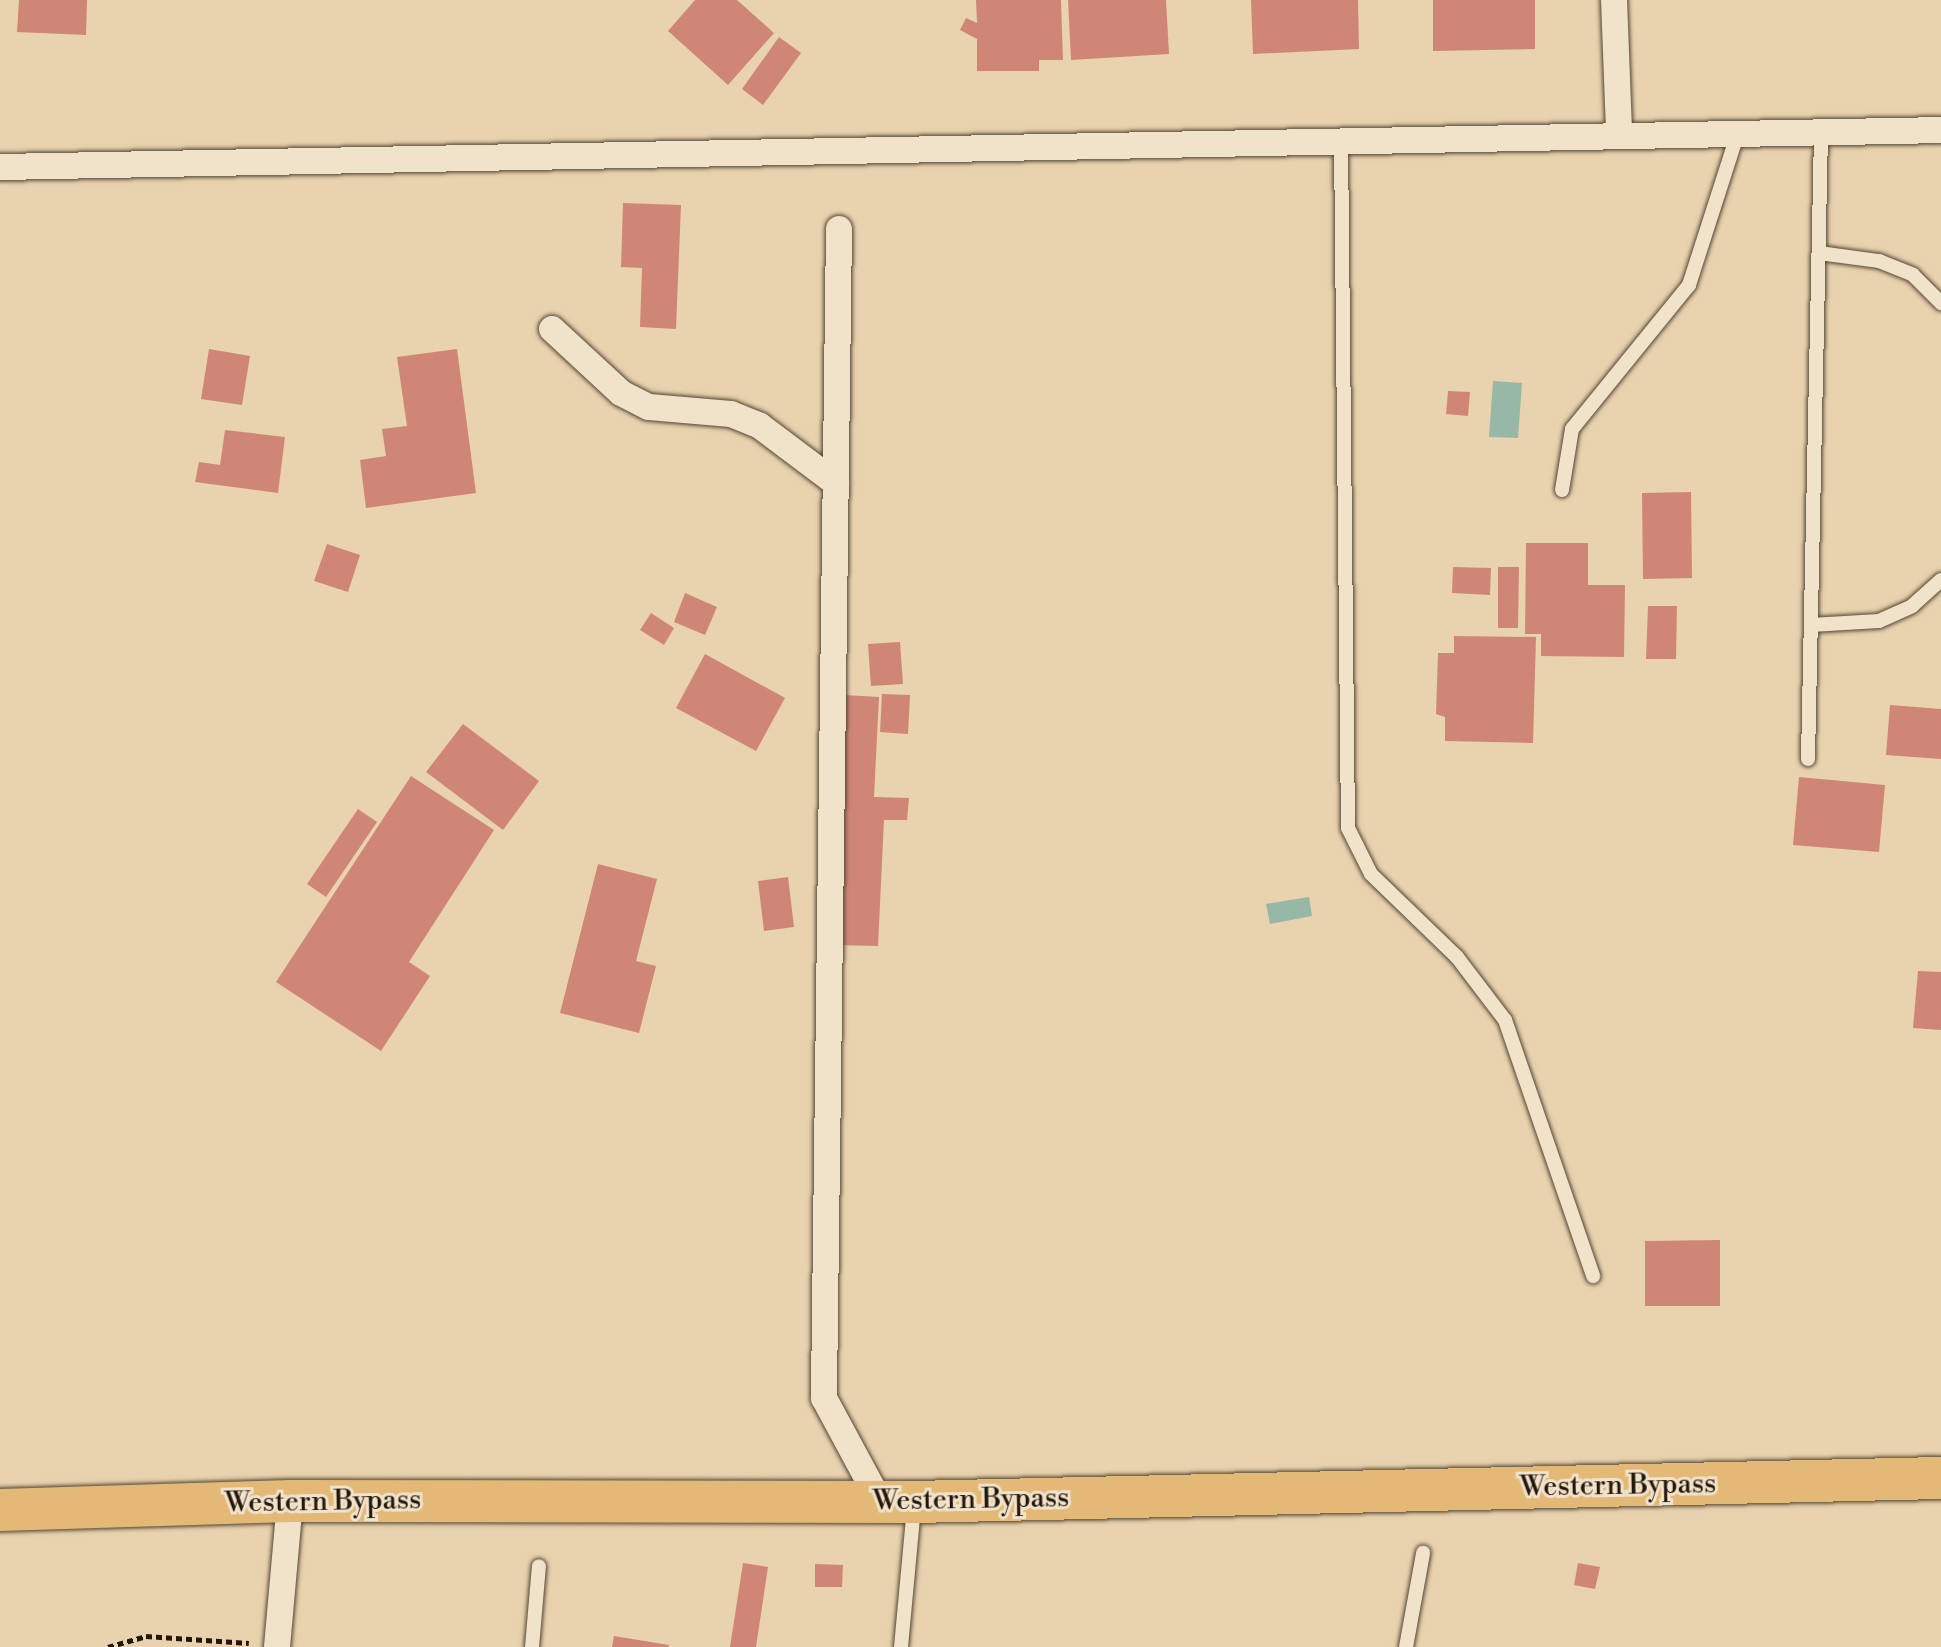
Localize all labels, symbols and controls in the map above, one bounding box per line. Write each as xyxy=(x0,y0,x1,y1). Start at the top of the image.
street label: Western Bypass xyxy=(1519,1467,1717,1505)
street label: Western Bypass xyxy=(872,1481,1070,1519)
street label: Western Bypass xyxy=(224,1483,422,1521)

